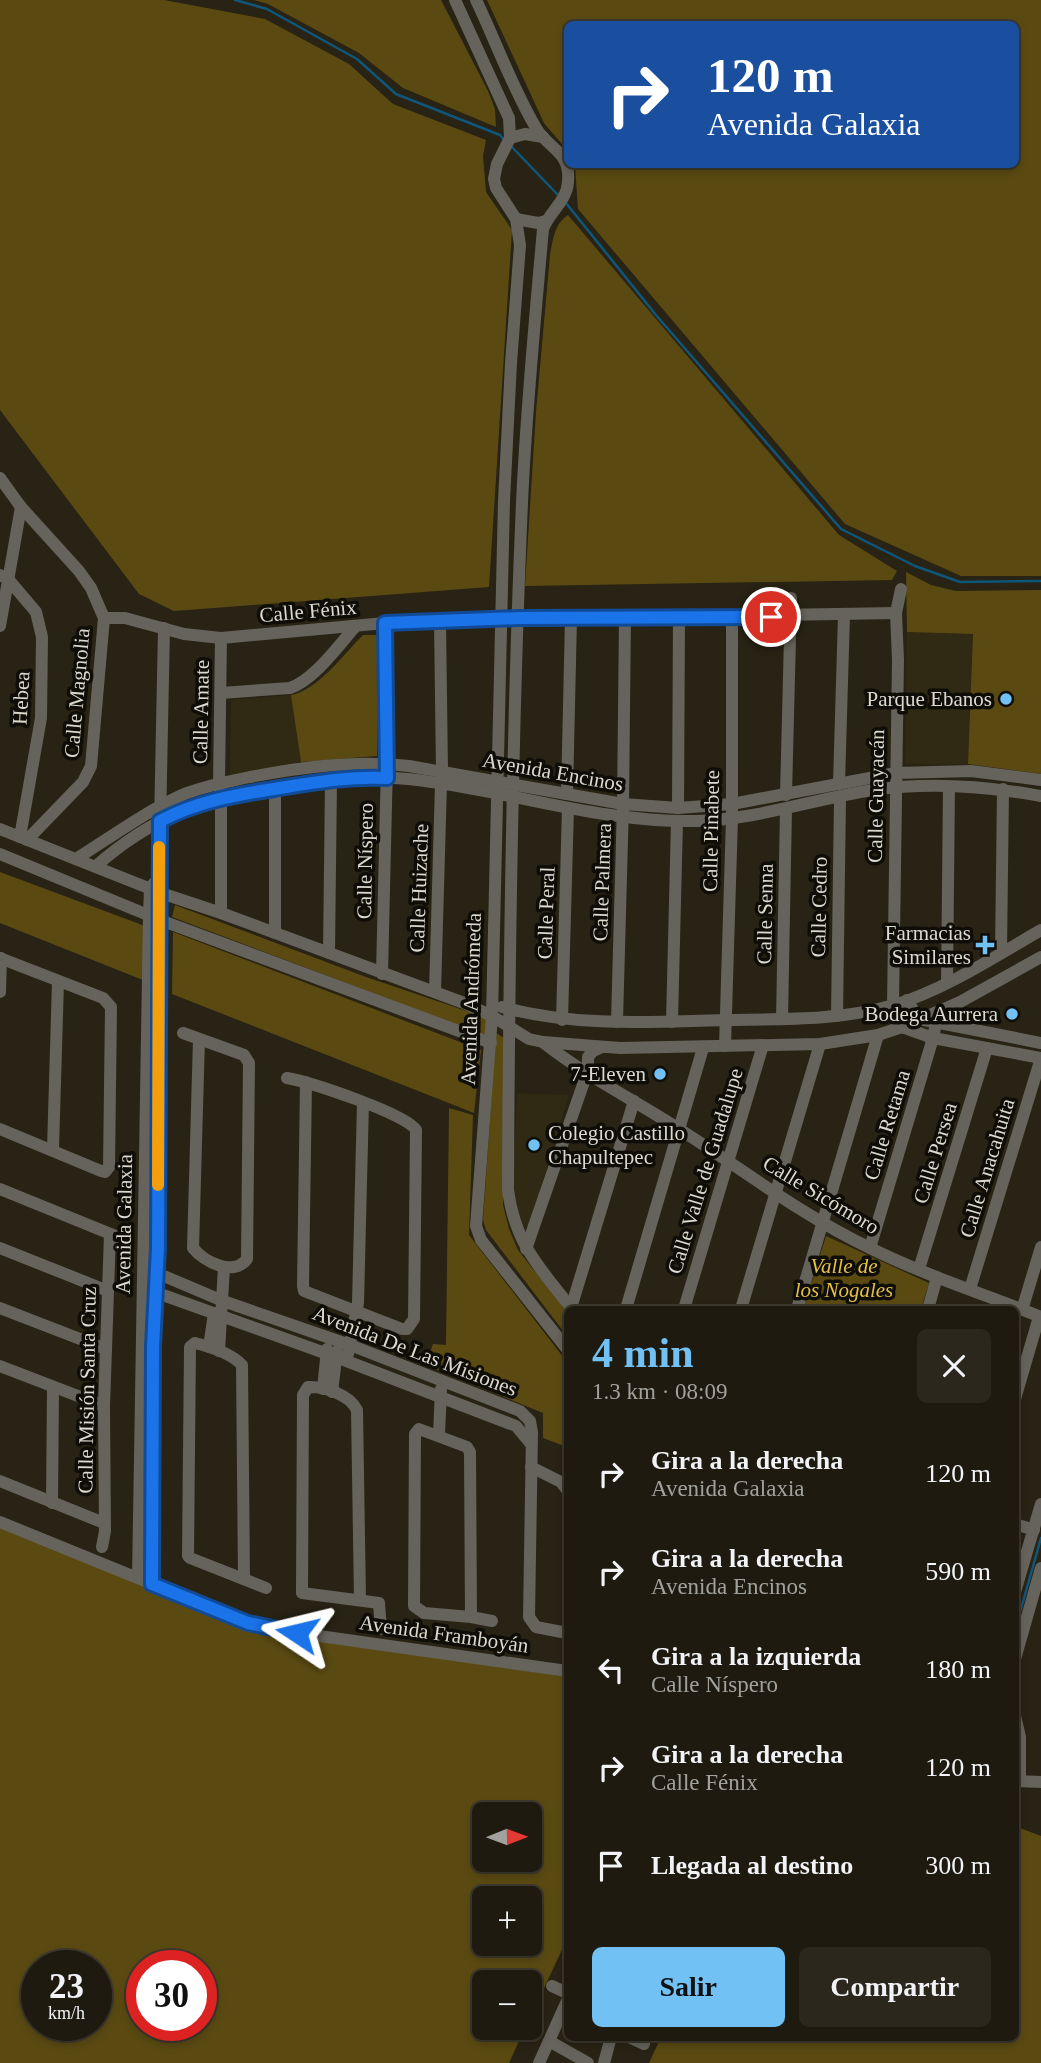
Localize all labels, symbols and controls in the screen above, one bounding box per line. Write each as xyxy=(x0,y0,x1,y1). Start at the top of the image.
text: 120 m xyxy=(707,48,834,103)
icon: right xyxy=(592,49,683,140)
text: Avenida Galaxia xyxy=(707,106,921,142)
pin xyxy=(741,587,801,647)
street label: Calle Fénix xyxy=(258,595,358,627)
icon: arrive xyxy=(752,598,790,636)
street label: Calle Magnolia xyxy=(59,627,95,759)
street label: Calle Amate xyxy=(188,660,214,764)
street label: Hebea xyxy=(8,670,34,725)
place label: Parque Ebanos xyxy=(867,687,992,711)
marker: Parque Ebanos xyxy=(998,691,1014,707)
street label: Calle Guayacán xyxy=(863,729,889,863)
street label: Avenida Encinos xyxy=(481,748,625,796)
street label: Calle Pinabete xyxy=(698,770,724,892)
street label: Calle Níspero xyxy=(352,803,378,919)
street label: Calle Palmera xyxy=(588,822,616,942)
street label: Calle Huizache xyxy=(405,823,433,953)
street label: Calle Cedro xyxy=(806,856,832,958)
street label: Calle Senna xyxy=(752,863,778,965)
street label: Calle Peral xyxy=(532,866,560,960)
street label: Avenida Andrómeda xyxy=(456,912,486,1086)
place label: Farmacias Similares xyxy=(885,921,971,969)
marker: Farmacias Similares xyxy=(977,937,993,953)
place label: Bodega Aurrera xyxy=(864,1002,999,1026)
marker: Bodega Aurrera xyxy=(1004,1006,1020,1022)
place label: 7-Eleven xyxy=(570,1062,647,1086)
street label: Calle Valle de Guadalupe xyxy=(662,1065,748,1277)
marker: 7-Eleven xyxy=(652,1066,668,1082)
street label: Calle Retama xyxy=(859,1066,915,1183)
street label: Calle Anacahuita xyxy=(954,1095,1020,1240)
street label: Calle Persea xyxy=(908,1099,962,1206)
place label: Colegio Castillo Chapultepec xyxy=(548,1121,685,1169)
marker: Colegio Castillo Chapultepec xyxy=(526,1137,542,1153)
street label: Calle Sicómoro xyxy=(759,1151,883,1239)
street label: Avenida Galaxia xyxy=(111,1153,137,1294)
park label: Valle de los Nogales xyxy=(795,1254,893,1302)
street label: Calle Misión Santa Cruz xyxy=(73,1286,101,1494)
street label: Avenida De Las Misiones xyxy=(309,1301,521,1401)
button: close xyxy=(917,1329,991,1403)
text: 4 min xyxy=(592,1330,694,1376)
text: 1.3 km · 08:09 xyxy=(592,1379,727,1404)
text: Gira a la derecha xyxy=(651,1446,843,1475)
icon: right xyxy=(592,1455,630,1493)
text: 120 m xyxy=(925,1459,991,1488)
text: Avenida Galaxia xyxy=(651,1476,804,1501)
text: Gira a la derecha xyxy=(651,1544,843,1573)
icon: right xyxy=(592,1553,630,1591)
text: 590 m xyxy=(925,1557,991,1586)
text: Avenida Encinos xyxy=(651,1574,807,1599)
position arrow xyxy=(260,1596,334,1670)
street label: Avenida Framboyán xyxy=(358,1610,531,1658)
text: Gira a la izquierda xyxy=(651,1642,861,1671)
icon: left xyxy=(592,1651,630,1689)
text: 180 m xyxy=(925,1655,991,1684)
text: Calle Níspero xyxy=(651,1672,778,1697)
text: Gira a la derecha xyxy=(651,1740,843,1769)
icon: right xyxy=(592,1749,630,1787)
text: 120 m xyxy=(925,1753,991,1782)
text: Calle Fénix xyxy=(651,1770,758,1795)
north arrow xyxy=(472,1802,542,1872)
map controls xyxy=(472,1802,542,2040)
icon: arrive xyxy=(592,1847,630,1885)
text: Llegada al destino xyxy=(651,1851,853,1880)
text: 300 m xyxy=(925,1851,991,1880)
button: + xyxy=(472,1886,542,1956)
button: Salir xyxy=(592,1947,785,2027)
button: Compartir xyxy=(799,1947,991,2027)
speed limit sign: 30 xyxy=(126,1950,217,2041)
text: 23 xyxy=(49,1967,84,2006)
button: − xyxy=(472,1970,542,2040)
text: km/h xyxy=(48,2003,85,2023)

